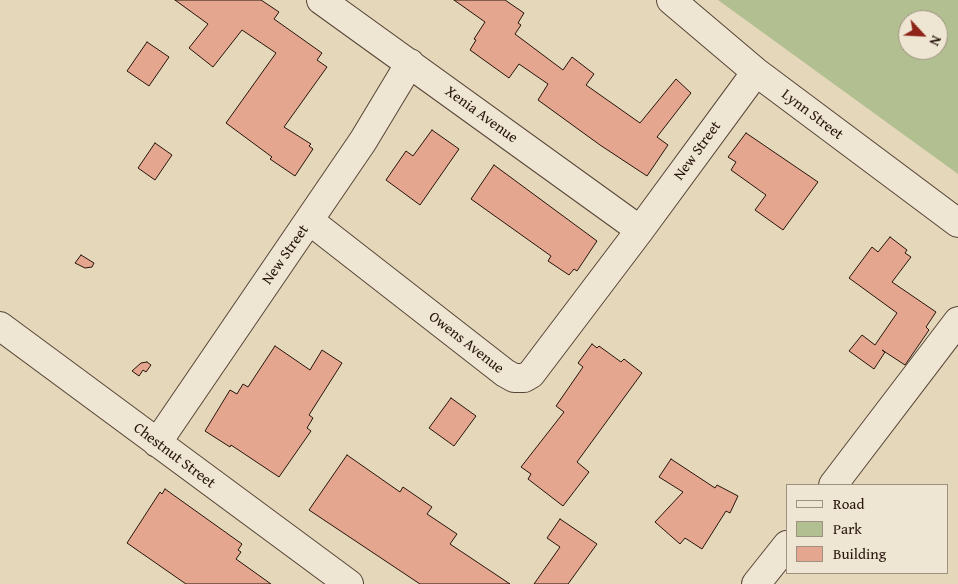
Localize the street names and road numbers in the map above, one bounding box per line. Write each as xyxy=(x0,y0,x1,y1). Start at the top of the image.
street label: Xenia Avenue xyxy=(441,83,521,147)
street label: Lynn Street xyxy=(777,86,847,144)
street label: New Street xyxy=(671,118,725,184)
street label: New Street xyxy=(259,222,313,288)
street label: Owens Avenue xyxy=(425,308,507,378)
street label: Chestnut Street xyxy=(129,419,219,493)

